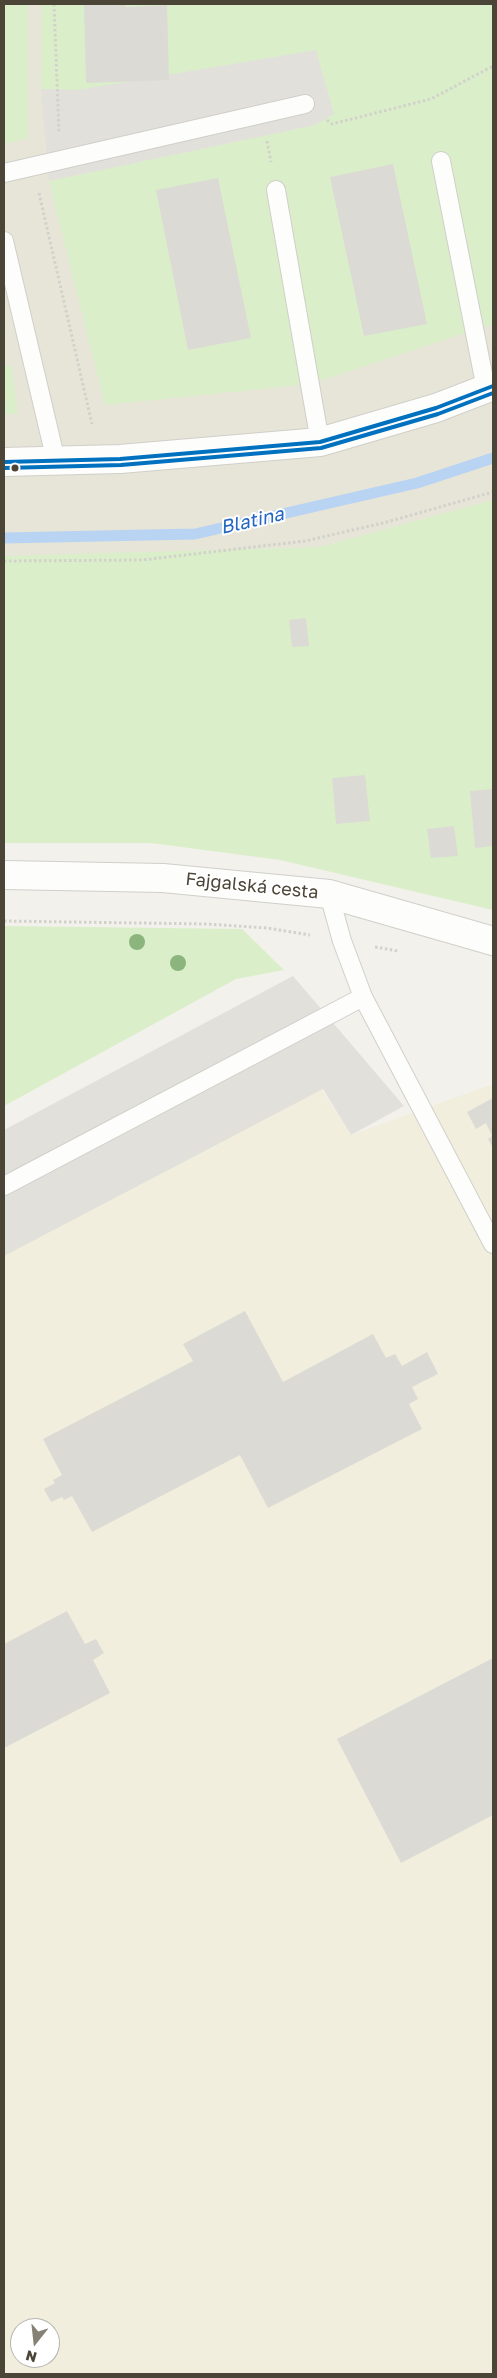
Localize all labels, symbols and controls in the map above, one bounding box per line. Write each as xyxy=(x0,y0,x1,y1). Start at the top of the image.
unlabelled marker xyxy=(10,463,20,473)
water label: Blatina xyxy=(218,503,286,539)
street label: Fajgalská cesta xyxy=(184,868,320,904)
north arrow xyxy=(10,2318,60,2368)
text: N xyxy=(24,2347,38,2367)

